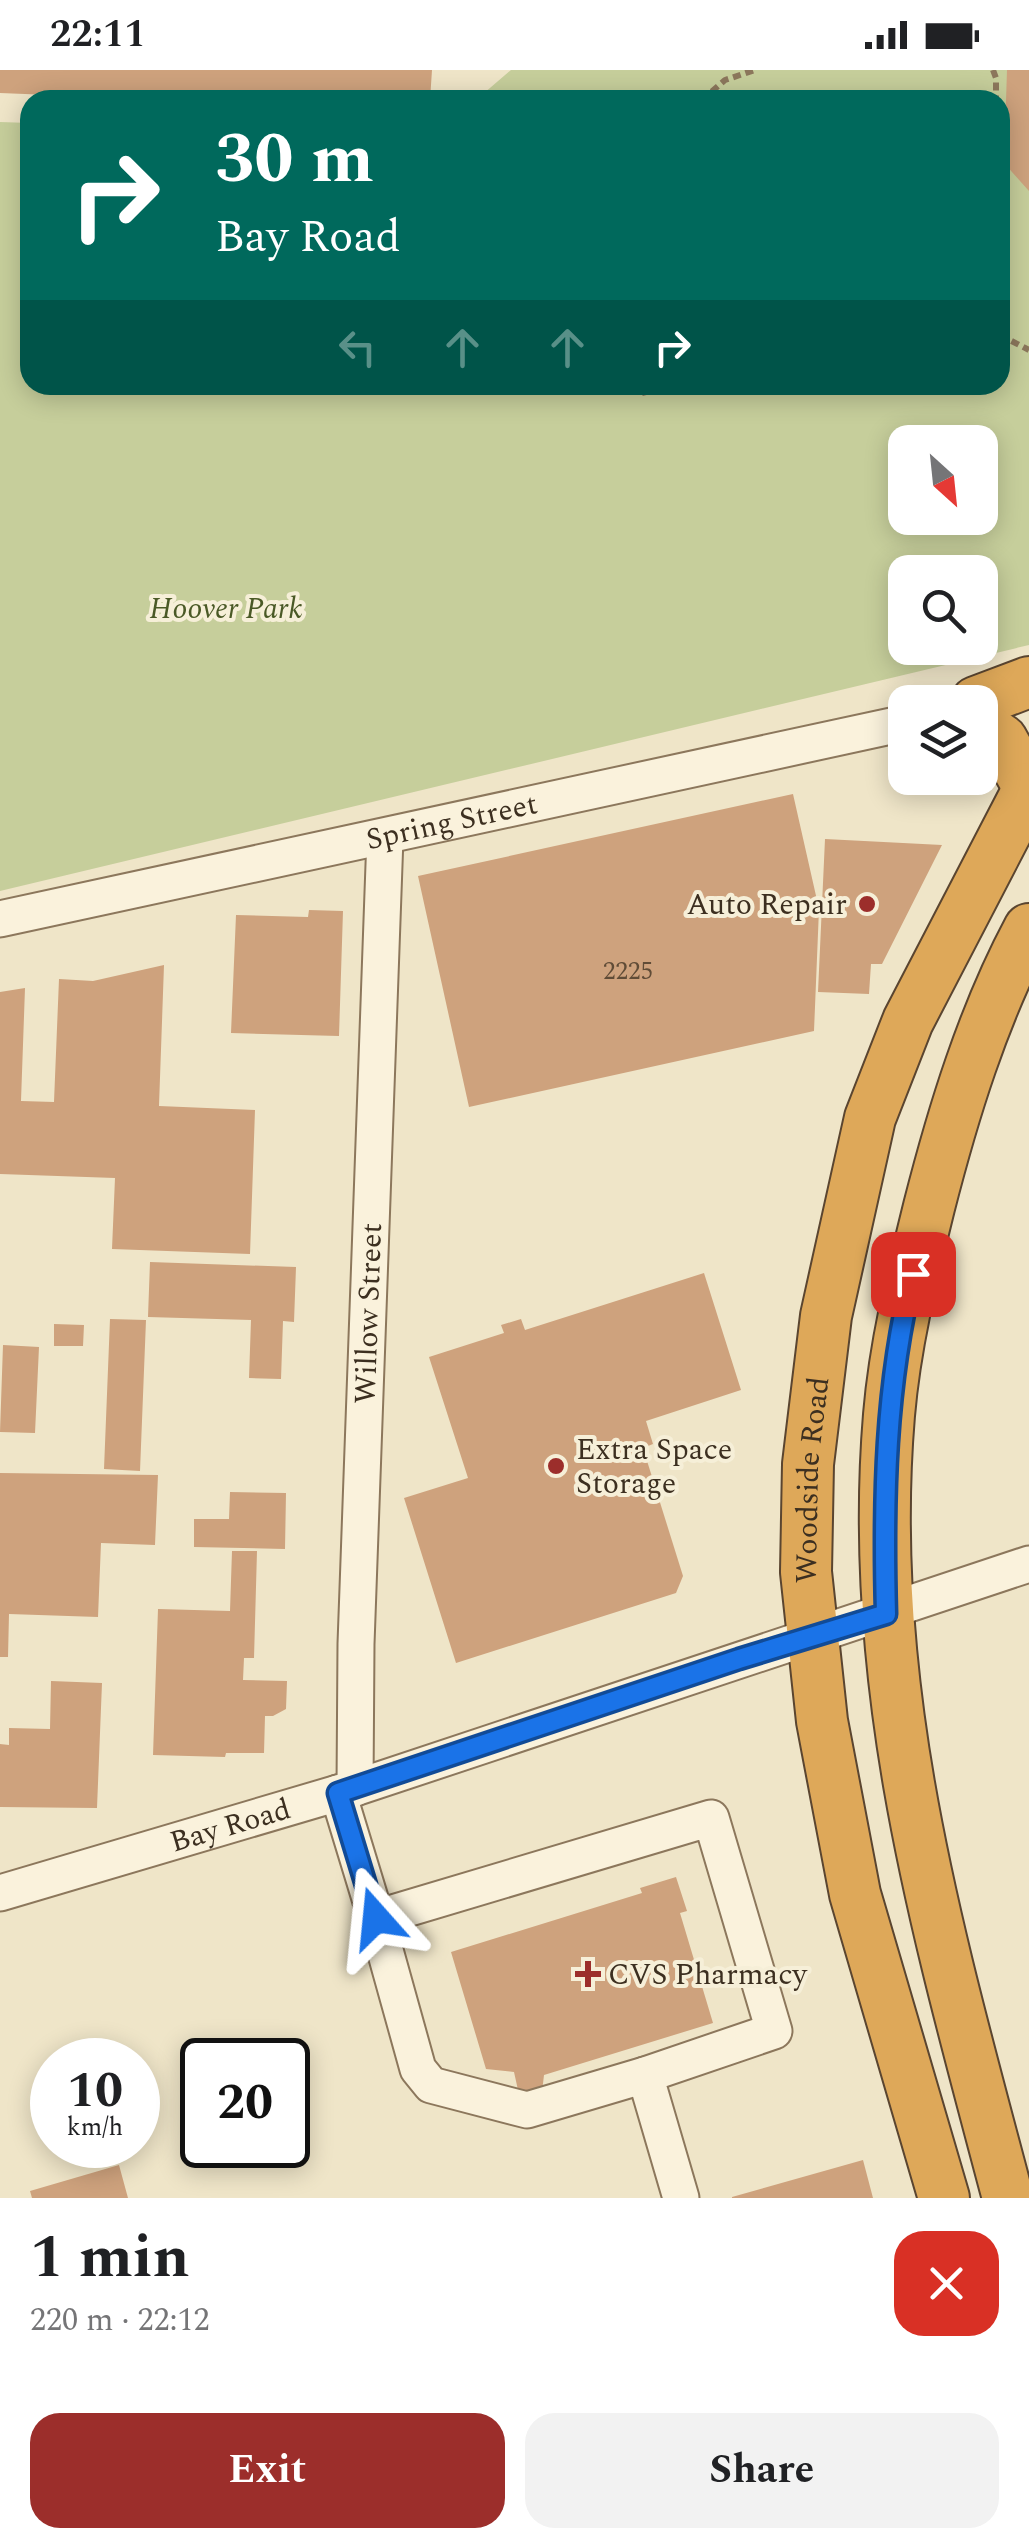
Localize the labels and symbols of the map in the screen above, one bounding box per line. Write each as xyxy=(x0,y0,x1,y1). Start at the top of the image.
north arrow xyxy=(888,425,998,535)
park label: Hoover Park xyxy=(150,586,302,632)
street label: Spring Street xyxy=(362,781,542,863)
place label: Auto Repair xyxy=(686,882,847,928)
marker: Auto Repair xyxy=(856,893,878,915)
house number: 2225 xyxy=(603,953,653,991)
street label: Willow Street xyxy=(343,1222,395,1405)
pin xyxy=(871,1232,956,1317)
street label: Woodside Road xyxy=(784,1374,842,1584)
place label: Extra Space Storage xyxy=(576,1427,732,1507)
marker: Extra Space Storage xyxy=(545,1455,567,1477)
street label: Bay Road xyxy=(165,1786,296,1866)
position arrow xyxy=(324,1866,428,1970)
place label: CVS Pharmacy xyxy=(608,1952,809,1998)
marker: CVS Pharmacy xyxy=(577,1963,599,1985)
speed limit sign: 20 xyxy=(180,2038,310,2168)

